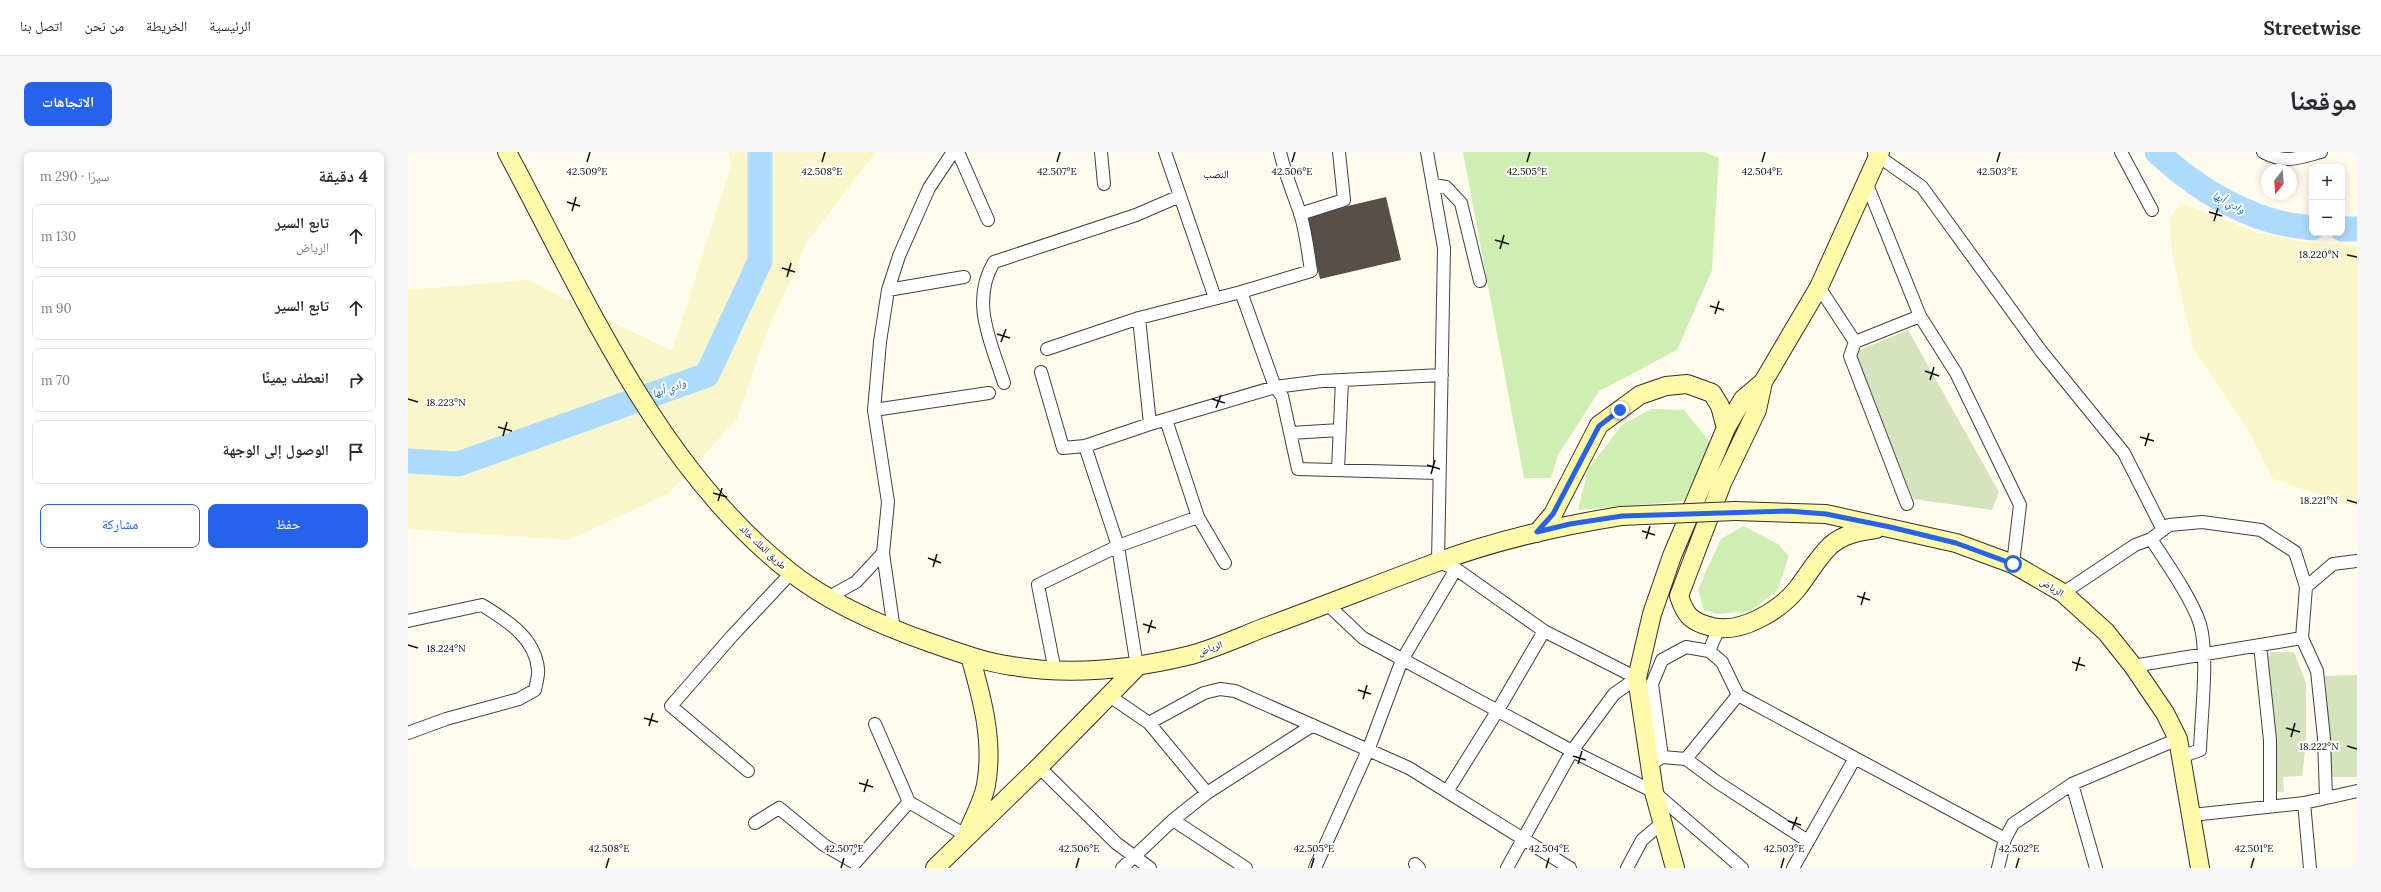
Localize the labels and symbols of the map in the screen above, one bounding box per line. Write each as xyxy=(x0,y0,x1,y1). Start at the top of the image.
north arrow xyxy=(2261,164,2297,200)
text: 42.509°E xyxy=(567,165,607,178)
text: 42.508°E xyxy=(802,165,842,178)
text: 42.507°E xyxy=(1037,165,1077,178)
text: 42.506°E xyxy=(1272,165,1312,178)
text: 42.505°E xyxy=(1507,165,1547,178)
text: 42.504°E xyxy=(1742,165,1782,178)
text: 42.503°E xyxy=(1977,165,2017,178)
district label: النصب xyxy=(1203,167,1229,181)
water label: وادي أبها xyxy=(2210,188,2248,218)
text: 18.220°N xyxy=(2299,248,2340,261)
water label: وادي أبها xyxy=(650,375,688,402)
text: 18.223°N xyxy=(426,396,466,409)
route end xyxy=(1611,401,1629,419)
text: 18.221°N xyxy=(2300,494,2338,507)
street label: طريق الملك خالد xyxy=(737,522,790,572)
route start xyxy=(2004,555,2022,573)
street label: الرياض xyxy=(2038,575,2066,599)
street label: الرياض xyxy=(1196,638,1224,658)
text: 18.224°N xyxy=(426,642,466,655)
text: 18.222°N xyxy=(2299,740,2339,753)
text: 42.508°E xyxy=(589,842,629,855)
text: 42.507°E xyxy=(824,842,864,855)
text: 42.506°E xyxy=(1059,842,1099,855)
text: 42.505°E xyxy=(1294,842,1334,855)
text: 42.504°E xyxy=(1529,842,1569,855)
text: 42.503°E xyxy=(1764,842,1804,855)
text: 42.502°E xyxy=(1999,842,2039,855)
text: 42.501°E xyxy=(2235,842,2273,855)

